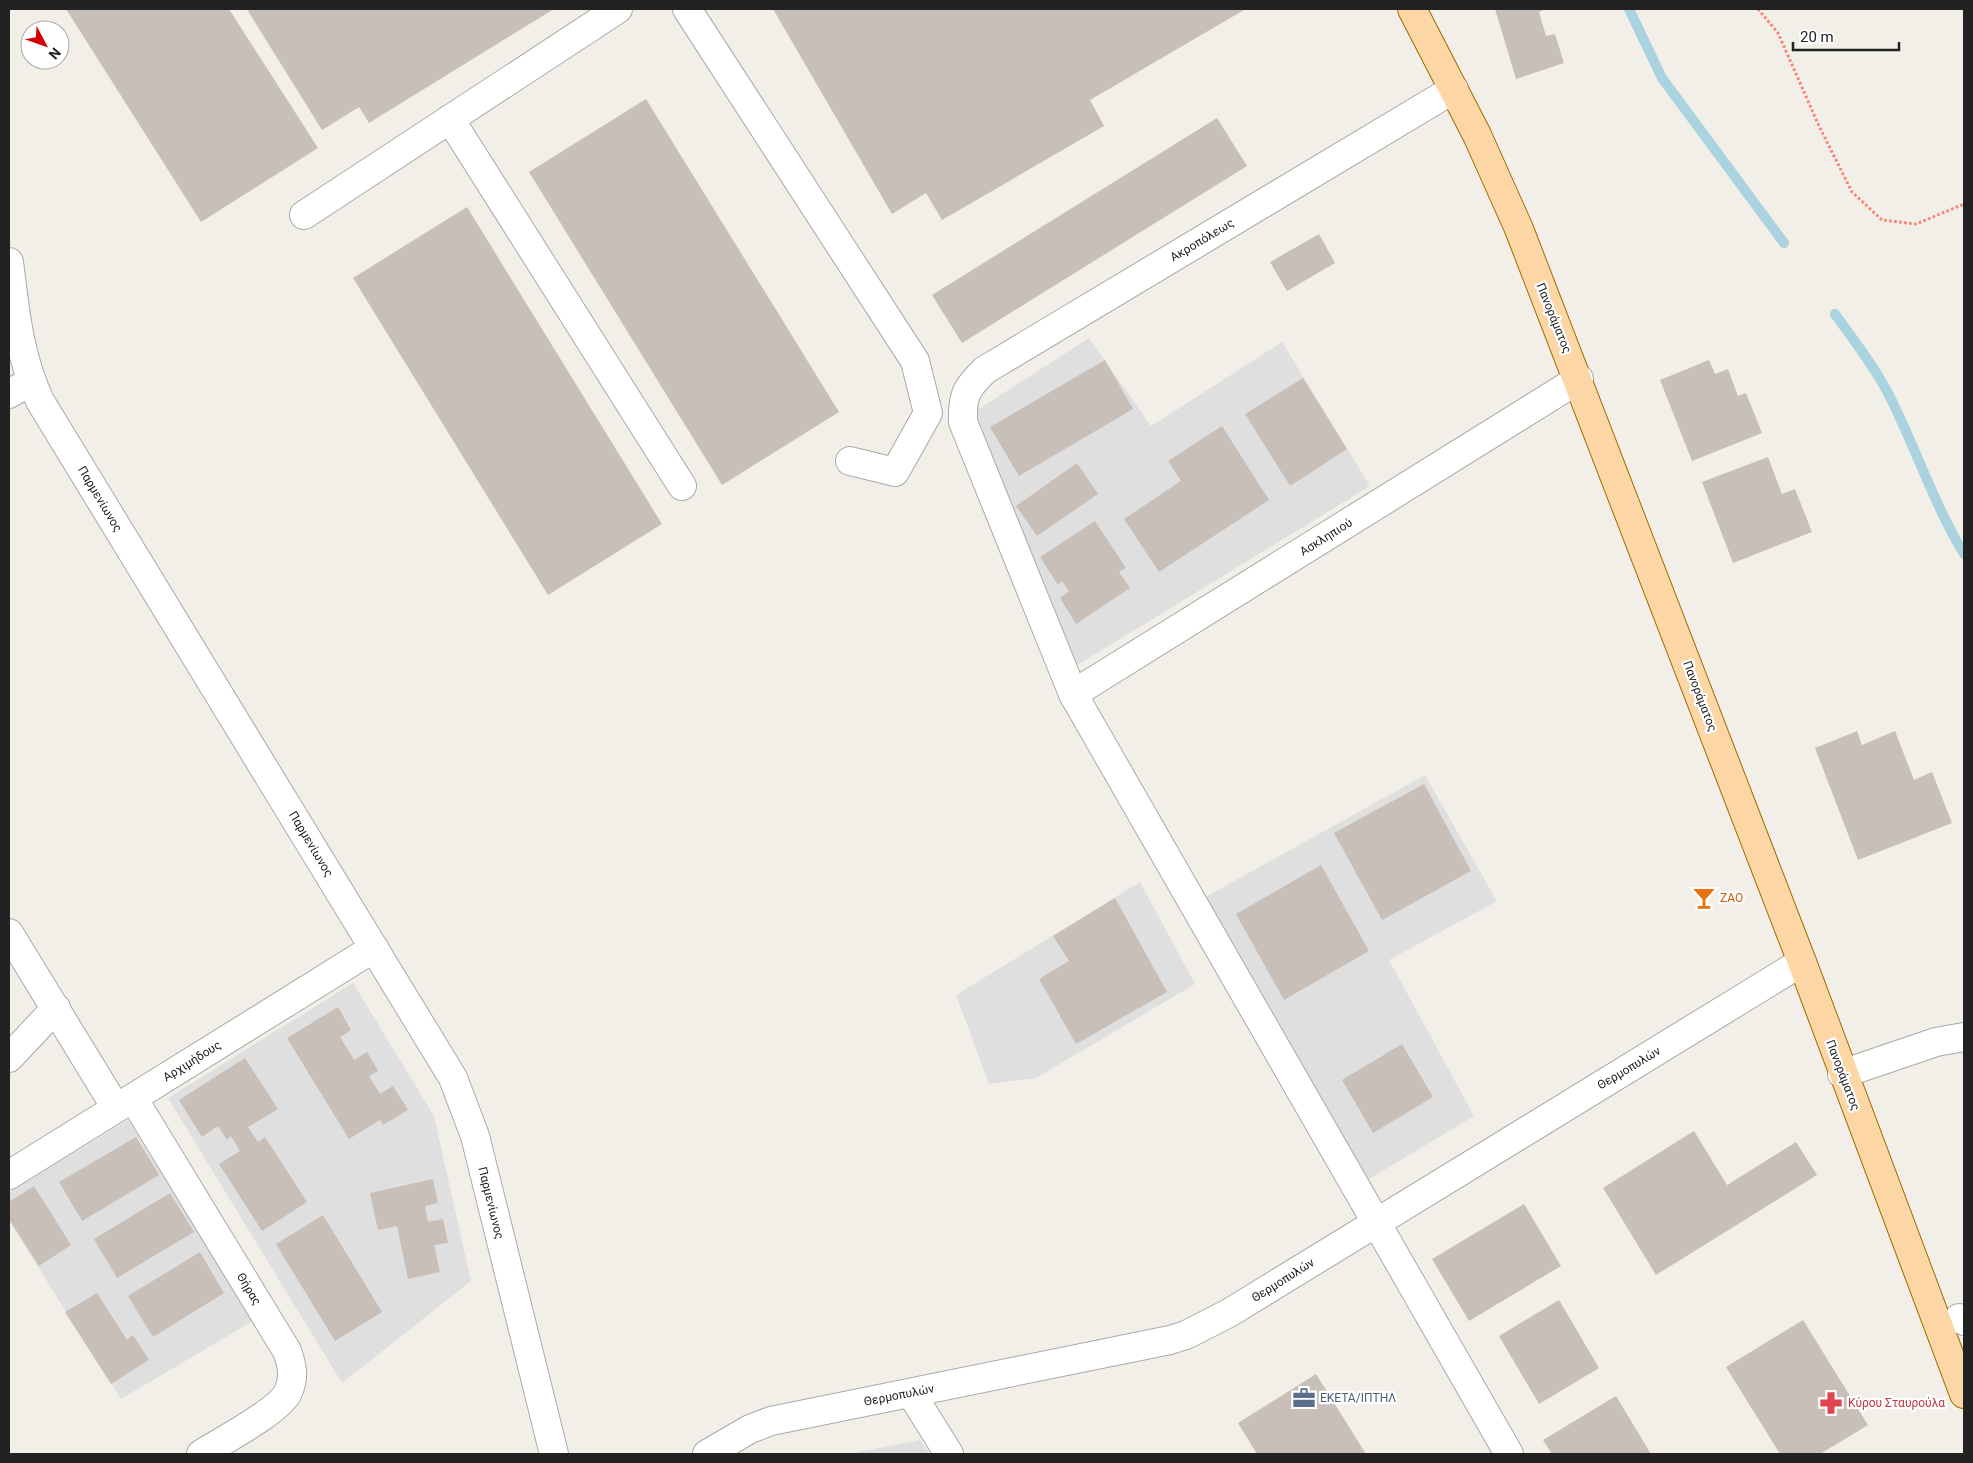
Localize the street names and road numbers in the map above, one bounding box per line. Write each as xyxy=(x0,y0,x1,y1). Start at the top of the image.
street label: Ακροπόλεως xyxy=(1168,216,1236,264)
street label: Πανοράματος xyxy=(1534,281,1574,355)
street label: Παρμενίωνος xyxy=(75,464,125,534)
street label: Ασκληπιού xyxy=(1297,515,1355,559)
street label: Πανοράματος xyxy=(1680,659,1720,733)
street label: Παρμενίωνος xyxy=(286,809,336,879)
street label: Αρχιμήδους xyxy=(161,1038,223,1084)
street label: Πανοράματος xyxy=(1823,1038,1863,1112)
street label: Θερμοπυλών xyxy=(1595,1044,1663,1092)
street label: Παρμενίωνος xyxy=(475,1165,507,1241)
street label: Θερμοπυλών xyxy=(1249,1255,1317,1305)
street label: Θήρας xyxy=(234,1270,264,1308)
street label: Θερμοπυλών xyxy=(863,1381,935,1409)

